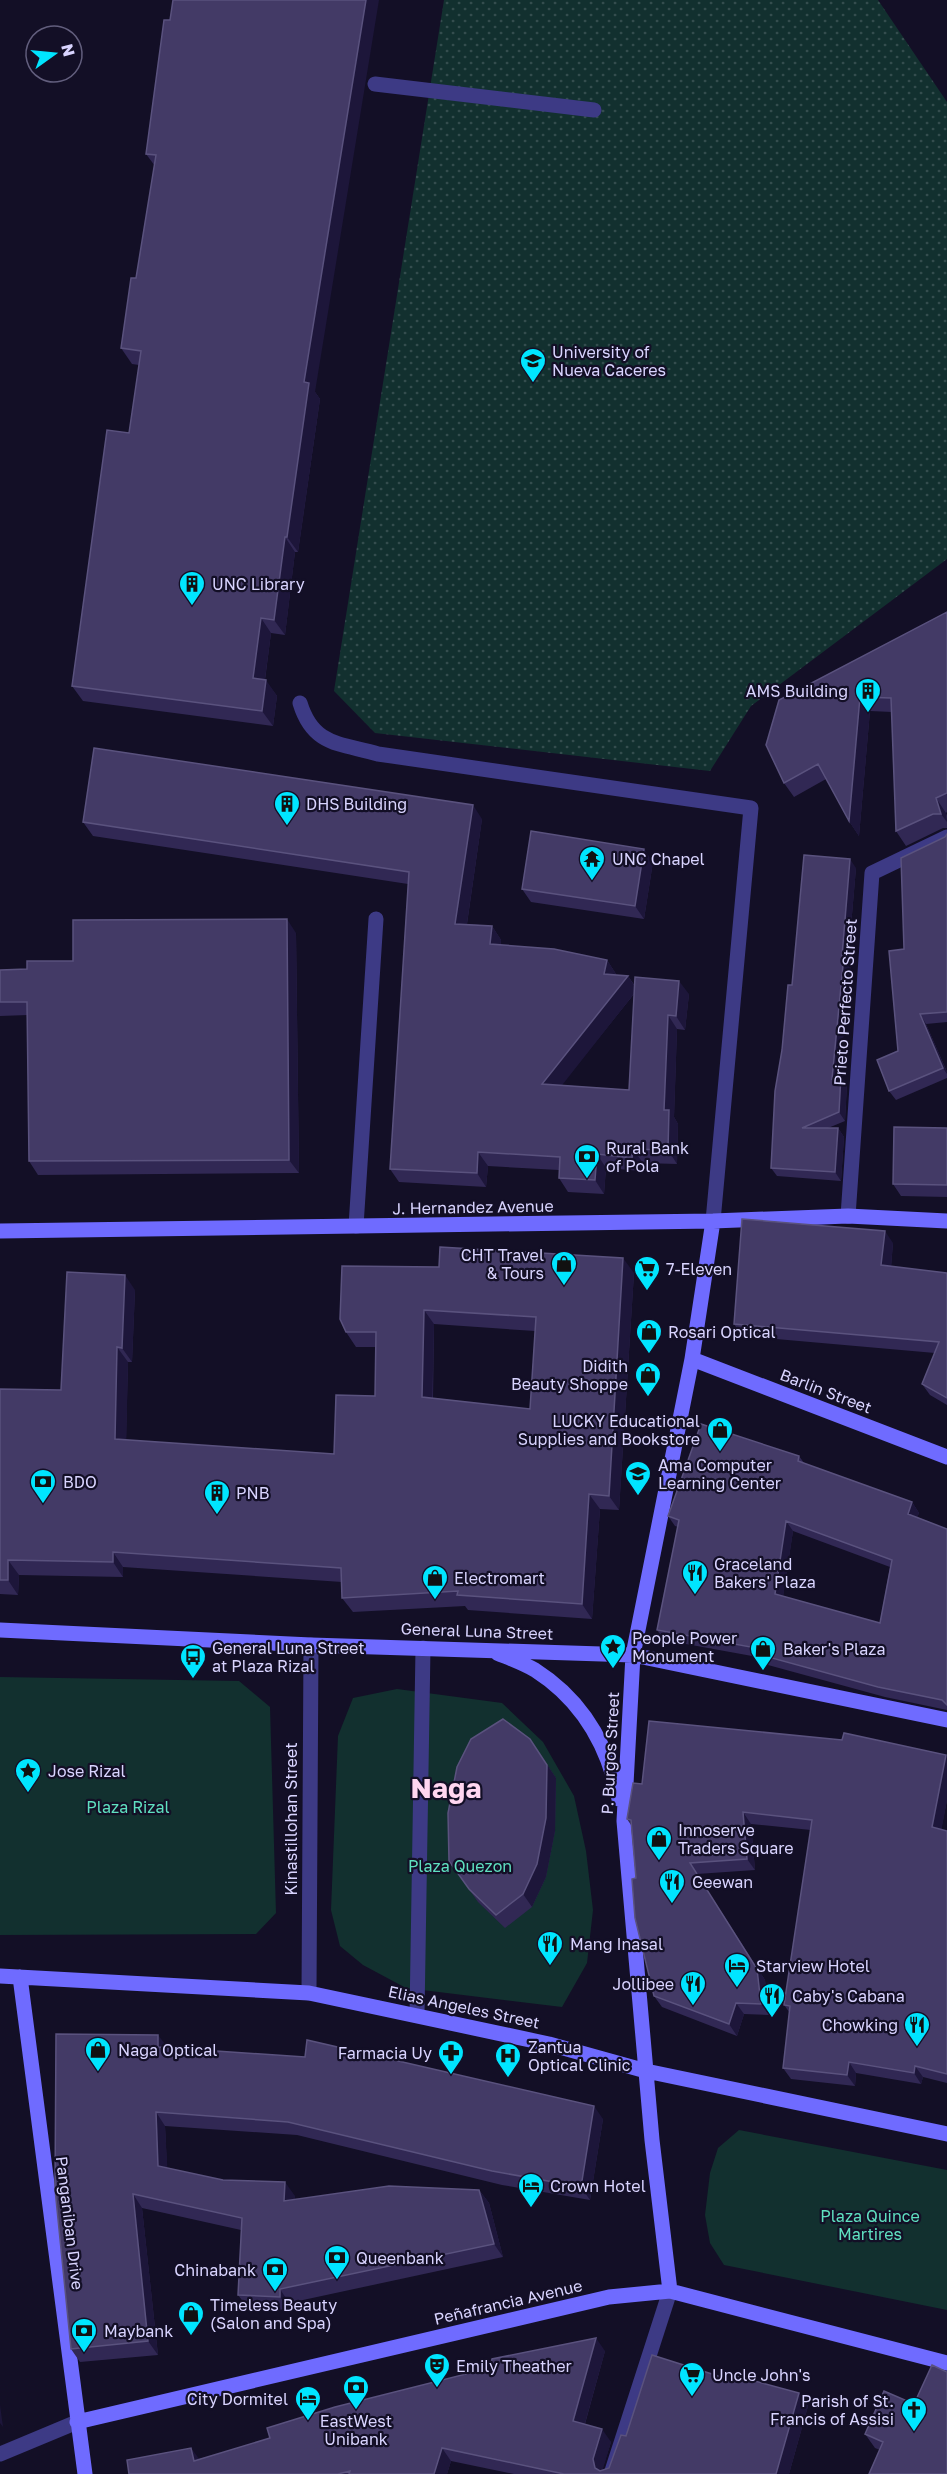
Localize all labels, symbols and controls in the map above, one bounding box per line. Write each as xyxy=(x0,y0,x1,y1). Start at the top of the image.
north arrow xyxy=(24,24,84,84)
text: N xyxy=(57,42,80,59)
place label: University of Nueva Caceres xyxy=(552,342,666,380)
school or university icon: University of Nueva Caceres xyxy=(518,346,548,384)
building icon: UNC Library xyxy=(177,569,207,607)
place label: UNC Library xyxy=(212,574,305,594)
building icon: AMS Building xyxy=(853,676,883,714)
place label: AMS Building xyxy=(746,681,848,701)
building icon: DHS Building xyxy=(272,789,302,827)
place label: DHS Building xyxy=(306,794,407,814)
temple icon: UNC Chapel xyxy=(577,844,607,882)
place label: UNC Chapel xyxy=(612,849,705,869)
street label: Prieto Perfecto Street xyxy=(829,918,861,1086)
place label: Rural Bank of Pola xyxy=(606,1138,689,1176)
bank icon: Rural Bank of Pola xyxy=(572,1142,602,1180)
street label: J. Hernandez Avenue xyxy=(392,1196,554,1218)
place label: CHT Travel & Tours xyxy=(461,1245,544,1283)
shop icon: CHT Travel & Tours xyxy=(549,1249,579,1287)
supermarket icon: 7-Eleven xyxy=(632,1254,662,1292)
place label: 7-Eleven xyxy=(666,1259,732,1279)
shop icon: Rosari Optical xyxy=(634,1317,664,1355)
place label: Rosari Optical xyxy=(668,1322,776,1342)
place label: Didith Beauty Shoppe xyxy=(511,1356,628,1394)
shop icon: Didith Beauty Shoppe xyxy=(633,1360,663,1398)
street label: Barlin Street xyxy=(777,1364,875,1418)
place label: LUCKY Educational Supplies and Bookstore xyxy=(518,1411,700,1449)
shop icon: LUCKY Educational Supplies and Bookstore xyxy=(705,1415,735,1453)
place label: Ama Computer Learning Center xyxy=(658,1455,781,1493)
school or university icon: Ama Computer Learning Center xyxy=(623,1459,653,1497)
bank icon: BDO xyxy=(28,1467,58,1505)
place label: BDO xyxy=(63,1472,97,1492)
building icon: PNB xyxy=(202,1478,232,1516)
place label: PNB xyxy=(236,1483,269,1503)
place label: Graceland Bakers' Plaza xyxy=(714,1554,816,1592)
restaurant icon: Graceland Bakers' Plaza xyxy=(680,1558,710,1596)
shop icon: Electromart xyxy=(420,1563,450,1601)
place label: Electromart xyxy=(454,1568,545,1588)
street label: General Luna Street xyxy=(400,1618,554,1644)
place label: People Power Monument xyxy=(632,1628,737,1666)
place icon: People Power Monument xyxy=(598,1632,628,1670)
shop icon: Baker's Plaza xyxy=(748,1634,778,1672)
place label: General Luna Street at Plaza Rizal xyxy=(212,1638,365,1676)
place label: Baker's Plaza xyxy=(783,1639,885,1659)
bus stop icon: General Luna Street at Plaza Rizal xyxy=(178,1642,208,1680)
street label: P. Burgos Street xyxy=(597,1691,623,1815)
street label: Kinastillohan Street xyxy=(281,1742,301,1896)
place icon: Jose Rizal xyxy=(13,1756,43,1794)
place label: Jose Rizal xyxy=(48,1761,126,1781)
district label: Naga xyxy=(411,1771,481,1804)
park label: Plaza Rizal xyxy=(86,1797,170,1817)
place label: Innoserve Traders Square xyxy=(678,1820,794,1858)
shop icon: Innoserve Traders Square xyxy=(644,1824,674,1862)
park label: Plaza Quezon xyxy=(408,1856,512,1876)
restaurant icon: Geewan xyxy=(657,1867,687,1905)
place label: Geewan xyxy=(692,1872,753,1892)
restaurant icon: Mang Inasal xyxy=(535,1929,565,1967)
place label: Mang Inasal xyxy=(570,1934,663,1954)
hotel icon: Starview Hotel xyxy=(722,1951,752,1989)
place label: Starview Hotel xyxy=(756,1956,870,1976)
restaurant icon: Jollibee xyxy=(678,1969,708,2007)
place label: Jollibee xyxy=(613,1974,674,1994)
street label: Elias Angeles Street xyxy=(386,1981,542,2033)
restaurant icon: Caby's Cabana xyxy=(757,1981,787,2019)
place label: Caby's Cabana xyxy=(792,1986,905,2006)
restaurant icon: Chowking xyxy=(902,2010,932,2048)
place label: Chowking xyxy=(822,2015,898,2035)
shop icon: Naga Optical xyxy=(83,2035,113,2073)
place label: Zantua Optical Clinic xyxy=(528,2037,631,2075)
pharmacy icon: Farmacia Uy xyxy=(436,2038,466,2076)
place label: Naga Optical xyxy=(118,2040,217,2060)
hospital icon: Zantua Optical Clinic xyxy=(493,2041,523,2079)
place label: Farmacia Uy xyxy=(338,2043,432,2063)
street label: Panganiban Drive xyxy=(52,2155,88,2291)
hotel icon: Crown Hotel xyxy=(516,2171,546,2209)
place label: Crown Hotel xyxy=(550,2176,646,2196)
park label: Plaza Quince Martires xyxy=(820,2206,920,2244)
bank icon: Queenbank xyxy=(322,2243,352,2281)
place label: Queenbank xyxy=(356,2248,444,2268)
bank icon: Chinabank xyxy=(260,2255,290,2293)
place label: Chinabank xyxy=(174,2260,256,2280)
street label: Peñafrancia Avenue xyxy=(432,2275,584,2329)
place label: Timeless Beauty (Salon and Spa) xyxy=(210,2295,337,2333)
shop icon: Timeless Beauty (Salon and Spa) xyxy=(176,2299,206,2337)
bank icon: Maybank xyxy=(69,2316,99,2354)
place label: Maybank xyxy=(104,2321,173,2341)
theatre icon: Emily Theather xyxy=(422,2351,452,2389)
place label: Emily Theather xyxy=(456,2356,572,2376)
supermarket icon: Uncle John's xyxy=(677,2360,707,2398)
place label: Uncle John's xyxy=(712,2365,810,2385)
bank icon: EastWest Unibank xyxy=(341,2373,371,2411)
hotel icon: City Dormitel xyxy=(293,2384,323,2422)
place label: City Dormitel xyxy=(187,2389,288,2409)
place label: Parish of St. Francis of Assisi xyxy=(770,2391,894,2429)
church icon: Parish of St. Francis of Assisi xyxy=(899,2395,929,2433)
place label: EastWest Unibank xyxy=(320,2411,392,2449)

